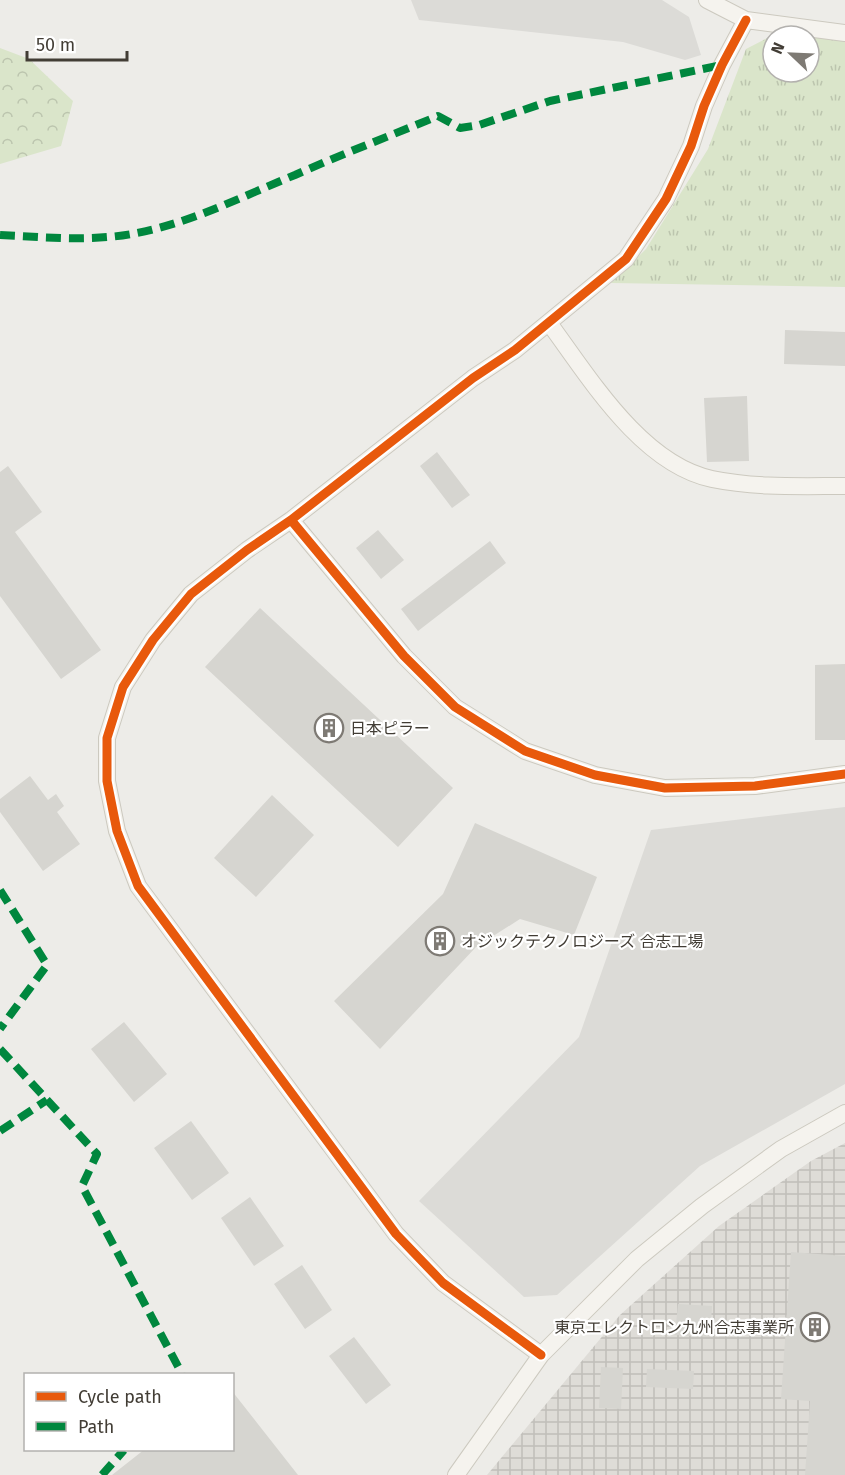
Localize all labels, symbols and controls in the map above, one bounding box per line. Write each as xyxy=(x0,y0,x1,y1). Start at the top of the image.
scale bar xyxy=(27,24,128,62)
north arrow xyxy=(761,24,821,84)
text: 50 m xyxy=(36,34,75,56)
text: N xyxy=(767,40,788,57)
building icon: 日本ピラー xyxy=(313,712,345,744)
place label: 日本ピラー xyxy=(350,719,430,738)
building icon: オジックテクノロジーズ 合志工場 xyxy=(424,925,456,957)
place label: オジックテクノロジーズ 合志工場 xyxy=(461,932,703,951)
building icon: 東京エレクトロン九州合志事業所 xyxy=(799,1311,831,1343)
place label: 東京エレクトロン九州合志事業所 xyxy=(554,1318,794,1337)
legend xyxy=(24,1373,234,1451)
text: Cycle path xyxy=(78,1386,162,1408)
text: Path xyxy=(78,1416,114,1438)

